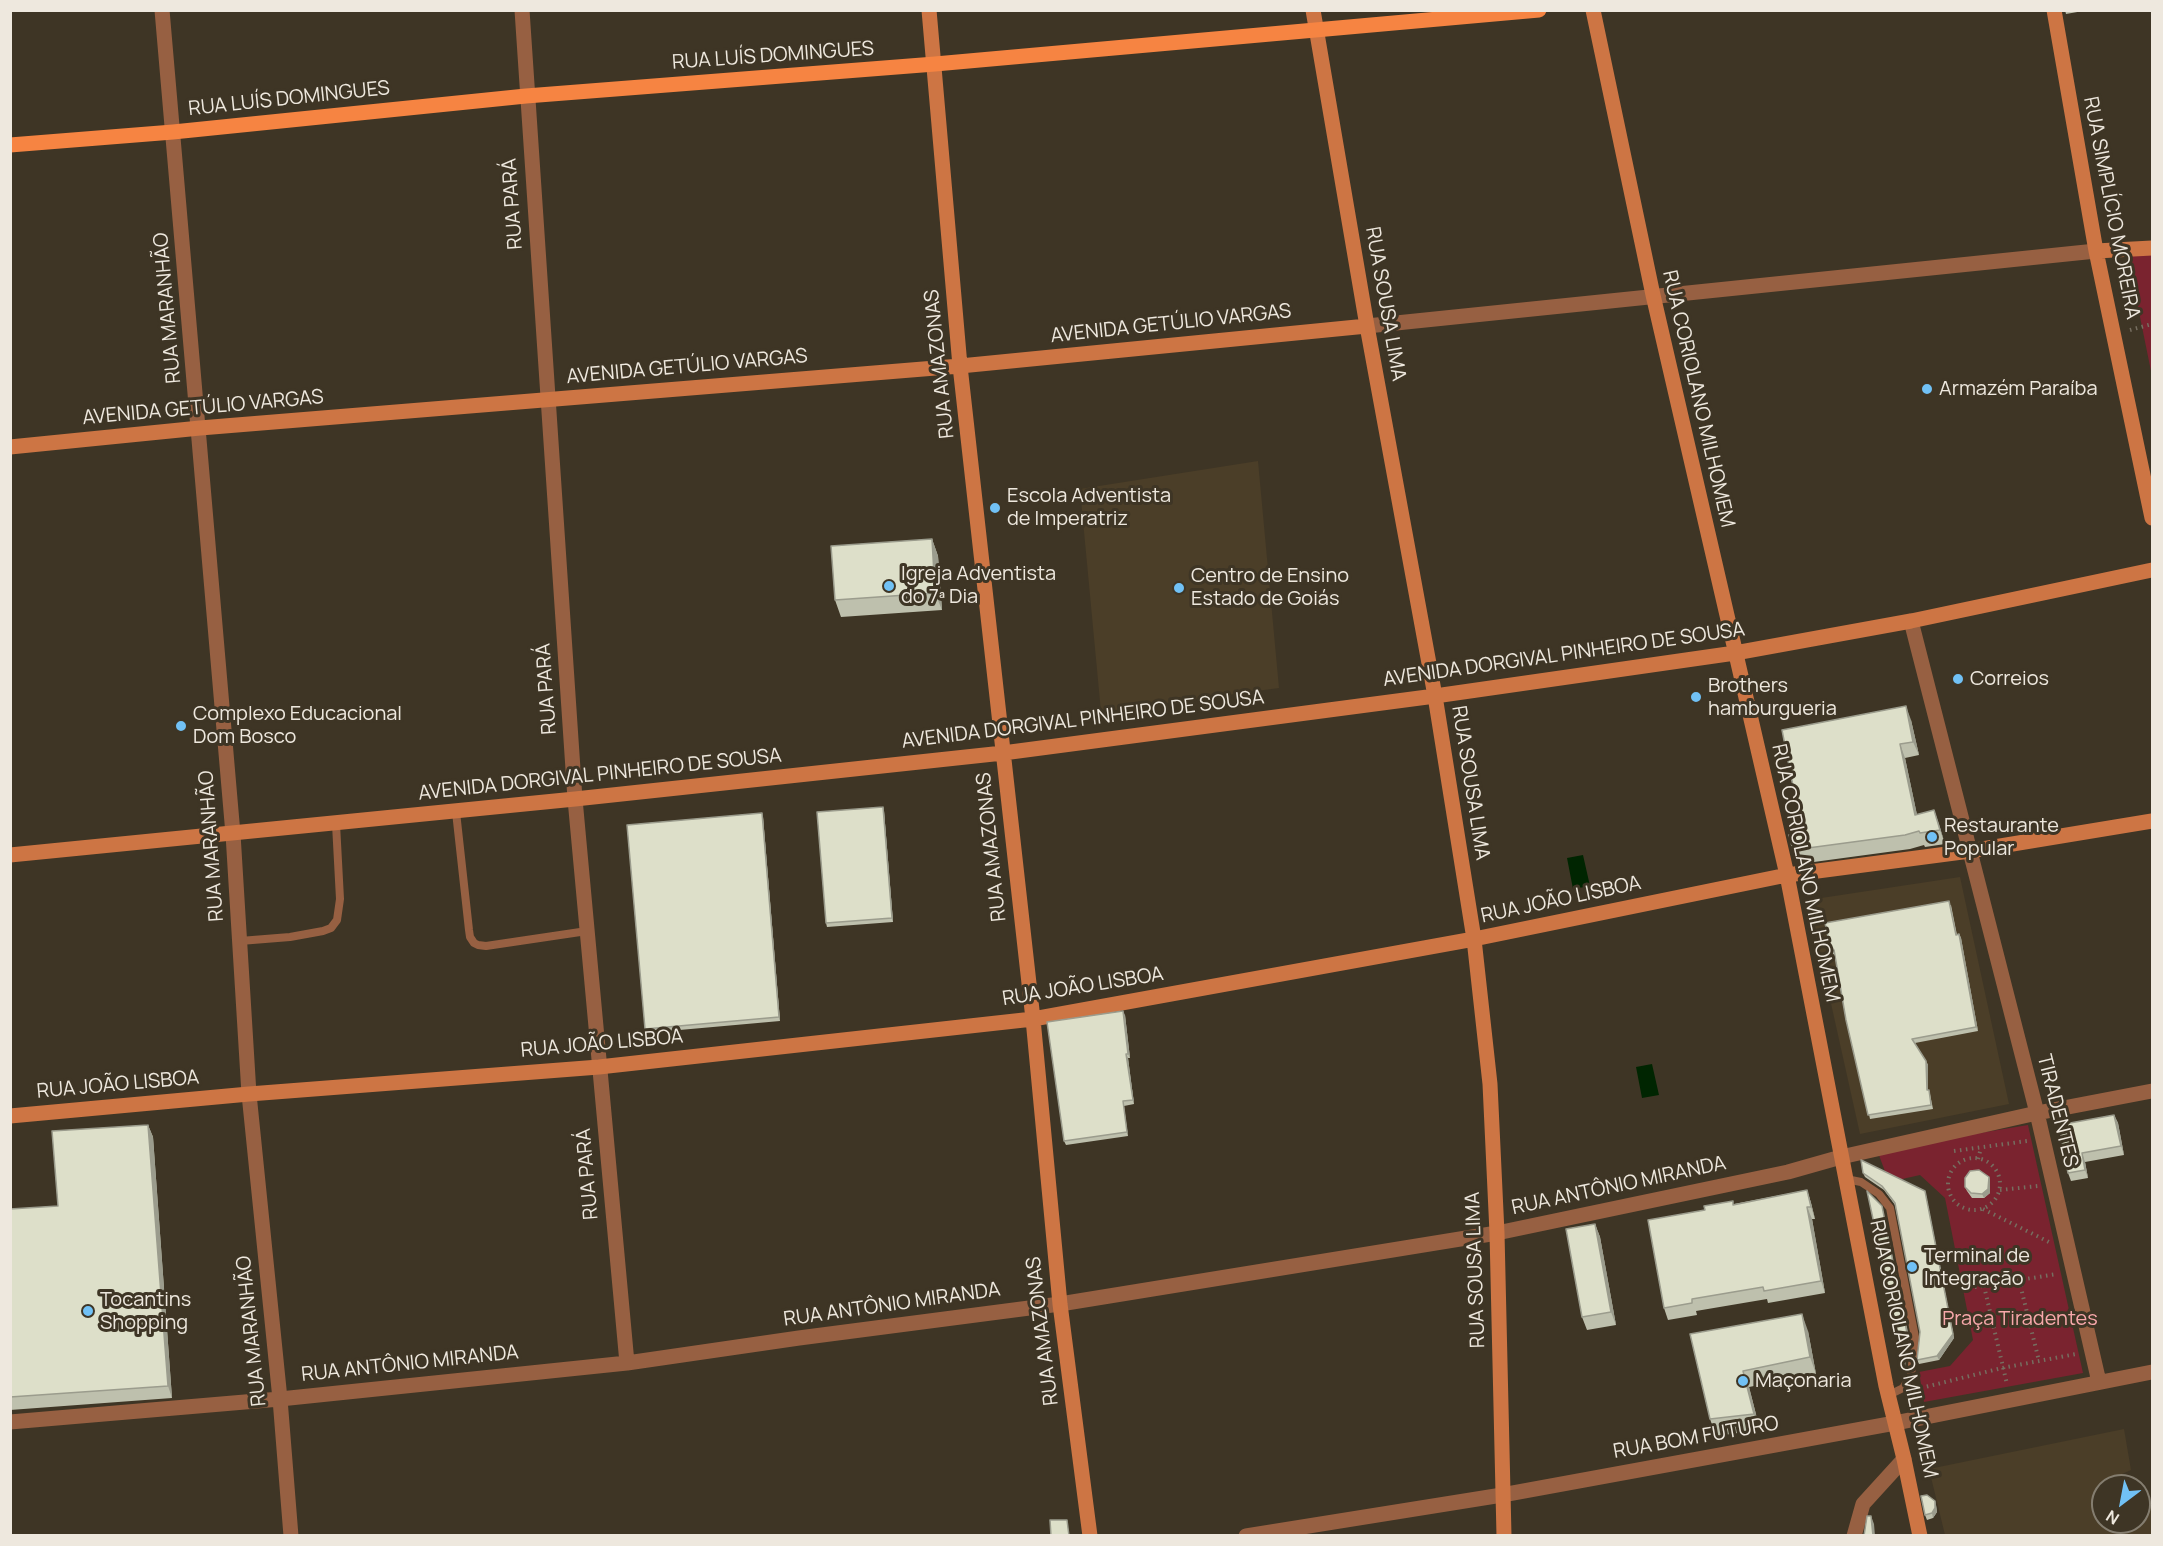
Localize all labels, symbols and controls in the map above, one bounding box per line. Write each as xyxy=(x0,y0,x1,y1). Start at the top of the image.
street label: RUA LUÍS DOMINGUES xyxy=(671,37,875,75)
street label: RUA LUÍS DOMINGUES xyxy=(187,76,391,122)
street label: RUA SIMPLÍCIO MOREIRA xyxy=(2078,95,2144,321)
street label: RUA PARÁ xyxy=(498,157,528,251)
street label: RUA SOUSA LIMA xyxy=(1360,225,1410,383)
street label: RUA MARANHÃO xyxy=(149,231,187,385)
street label: RUA CORIOLANO MILHOMEM xyxy=(1657,268,1739,530)
street label: RUA AMAZONAS xyxy=(920,288,960,440)
street label: AVENIDA GETÚLIO VARGAS xyxy=(1049,299,1293,349)
street label: AVENIDA GETÚLIO VARGAS xyxy=(565,345,809,389)
place label: Armazém Paraíba xyxy=(1939,377,2098,401)
marker: Armazém Paraíba xyxy=(1920,382,1934,396)
street label: AVENIDA GETÚLIO VARGAS xyxy=(81,386,325,430)
place label: Escola Adventista de Imperatriz xyxy=(1007,484,1171,531)
marker: Escola Adventista de Imperatriz xyxy=(988,501,1002,515)
place label: Igreja Adventista do 7ª Dia xyxy=(901,562,1056,609)
place label: Centro de Ensino Estado de Goiás xyxy=(1191,564,1349,611)
marker: Igreja Adventista do 7ª Dia xyxy=(882,579,896,593)
marker: Centro de Ensino Estado de Goiás xyxy=(1172,581,1186,595)
street label: AVENIDA DORGIVAL PINHEIRO DE SOUSA xyxy=(1382,618,1746,692)
street label: RUA PARÁ xyxy=(532,642,562,736)
place label: Correios xyxy=(1970,667,2049,691)
marker: Correios xyxy=(1951,672,1965,686)
place label: Brothers hamburgueria xyxy=(1708,674,1837,721)
street label: AVENIDA DORGIVAL PINHEIRO DE SOUSA xyxy=(900,686,1266,754)
marker: Brothers hamburgueria xyxy=(1689,690,1703,704)
place label: Complexo Educacional Dom Bosco xyxy=(193,702,402,749)
street label: RUA SOUSA LIMA xyxy=(1446,704,1494,862)
marker: Complexo Educacional Dom Bosco xyxy=(174,719,188,733)
street label: RUA CORIOLANO MILHOMEM xyxy=(1766,742,1844,1004)
street label: AVENIDA DORGIVAL PINHEIRO DE SOUSA xyxy=(417,744,783,806)
street label: RUA MARANHÃO xyxy=(195,770,229,922)
street label: RUA AMAZONAS xyxy=(972,771,1012,923)
place label: Restaurante Popular xyxy=(1944,814,2059,861)
marker: Restaurante Popular xyxy=(1925,830,1939,844)
street label: RUA JOÃO LISBOA xyxy=(1479,871,1643,929)
street label: RUA JOÃO LISBOA xyxy=(1001,962,1165,1012)
street label: RUA JOÃO LISBOA xyxy=(520,1025,684,1063)
street label: TIRADENTES xyxy=(2031,1052,2083,1170)
street label: RUA JOÃO LISBOA xyxy=(36,1066,200,1104)
street label: RUA PARÁ xyxy=(572,1127,604,1221)
street label: RUA ANTÔNIO MIRANDA xyxy=(1510,1152,1728,1220)
street label: RUA SOUSA LIMA xyxy=(1461,1191,1491,1349)
street label: RUA CORIOLANO MILHOMEM xyxy=(1864,1218,1942,1480)
place label: Terminal de Integração xyxy=(1924,1244,2030,1291)
street label: RUA MARANHÃO xyxy=(232,1254,272,1408)
street label: RUA AMAZONAS xyxy=(1022,1255,1064,1407)
marker: Terminal de Integração xyxy=(1905,1260,1919,1274)
street label: RUA ANTÔNIO MIRANDA xyxy=(782,1278,1002,1332)
place label: Tocantins Shopping xyxy=(100,1288,191,1335)
marker: Tocantins Shopping xyxy=(81,1304,95,1318)
park label: Praça Tiradentes xyxy=(1942,1307,2098,1331)
street label: RUA ANTÔNIO MIRANDA xyxy=(300,1341,520,1387)
place label: Maçonaria xyxy=(1755,1369,1851,1393)
marker: Maçonaria xyxy=(1736,1374,1750,1388)
street label: RUA BOM FUTURO xyxy=(1611,1412,1781,1464)
north arrow xyxy=(2091,1474,2151,1534)
text: N xyxy=(2102,1505,2123,1530)

